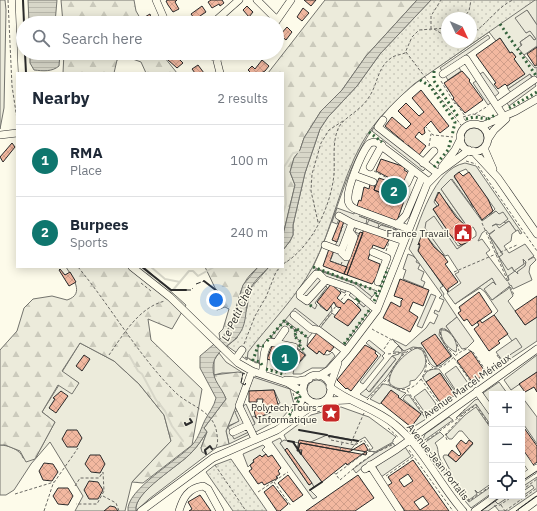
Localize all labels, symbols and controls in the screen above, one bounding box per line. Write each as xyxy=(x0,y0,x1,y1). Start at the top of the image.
north arrow xyxy=(441,12,477,48)
search box xyxy=(16,16,284,60)
icon: search xyxy=(30,27,52,49)
text: Search here xyxy=(62,29,142,48)
text: Nearby xyxy=(32,87,90,109)
text: 2 results xyxy=(217,90,268,107)
text: RMA xyxy=(70,143,103,162)
text: 1 xyxy=(41,152,49,169)
text: 100 m xyxy=(230,152,268,169)
text: Place xyxy=(70,162,102,179)
pin: 2 xyxy=(381,176,407,206)
text: Burpees xyxy=(70,215,129,234)
public building icon: France Travail xyxy=(452,222,474,244)
text: 2 xyxy=(41,224,49,241)
text: 240 m xyxy=(230,224,268,241)
place label: France Travail xyxy=(387,227,449,240)
text: Sports xyxy=(70,234,108,251)
water label: Le Petit Cher xyxy=(218,282,257,343)
your location xyxy=(206,290,226,310)
pin: 1 xyxy=(272,343,298,373)
street label: Avenue Marcel Mérieux xyxy=(421,351,513,421)
map controls xyxy=(489,391,525,499)
button: + xyxy=(489,391,525,427)
place label: Polytech Tours Informatique xyxy=(251,401,318,426)
place icon: Polytech Tours Informatique xyxy=(320,402,342,424)
street label: Avenue Jean Portalis xyxy=(404,421,472,503)
button: − xyxy=(489,427,525,463)
button: locate xyxy=(489,463,525,499)

